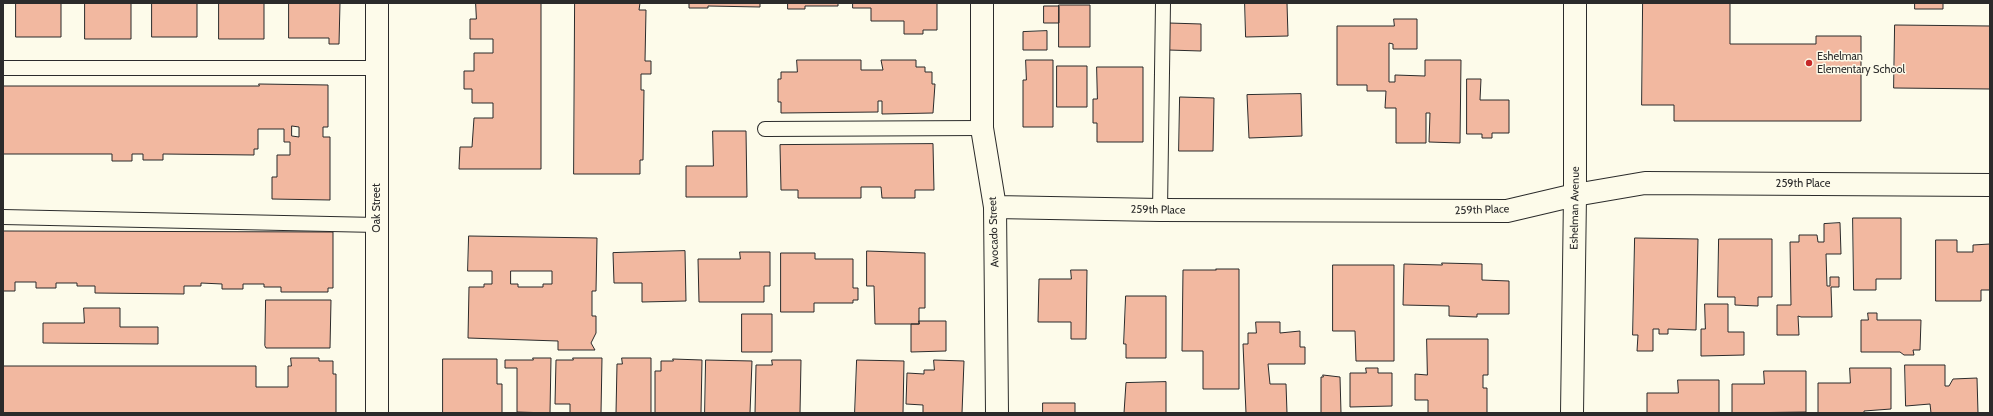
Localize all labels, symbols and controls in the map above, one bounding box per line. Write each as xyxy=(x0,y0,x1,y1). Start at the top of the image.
place label: Eshelman Elementary School xyxy=(1817,50,1905,76)
marker: Eshelman Elementary School xyxy=(1804,58,1814,68)
street label: Eshelman Avenue xyxy=(1568,166,1582,250)
street label: 259th Place xyxy=(1776,177,1830,191)
street label: Oak Street xyxy=(370,183,384,233)
street label: Avocado Street xyxy=(986,196,1002,268)
street label: 259th Place xyxy=(1454,202,1510,218)
street label: 259th Place xyxy=(1131,203,1185,217)

